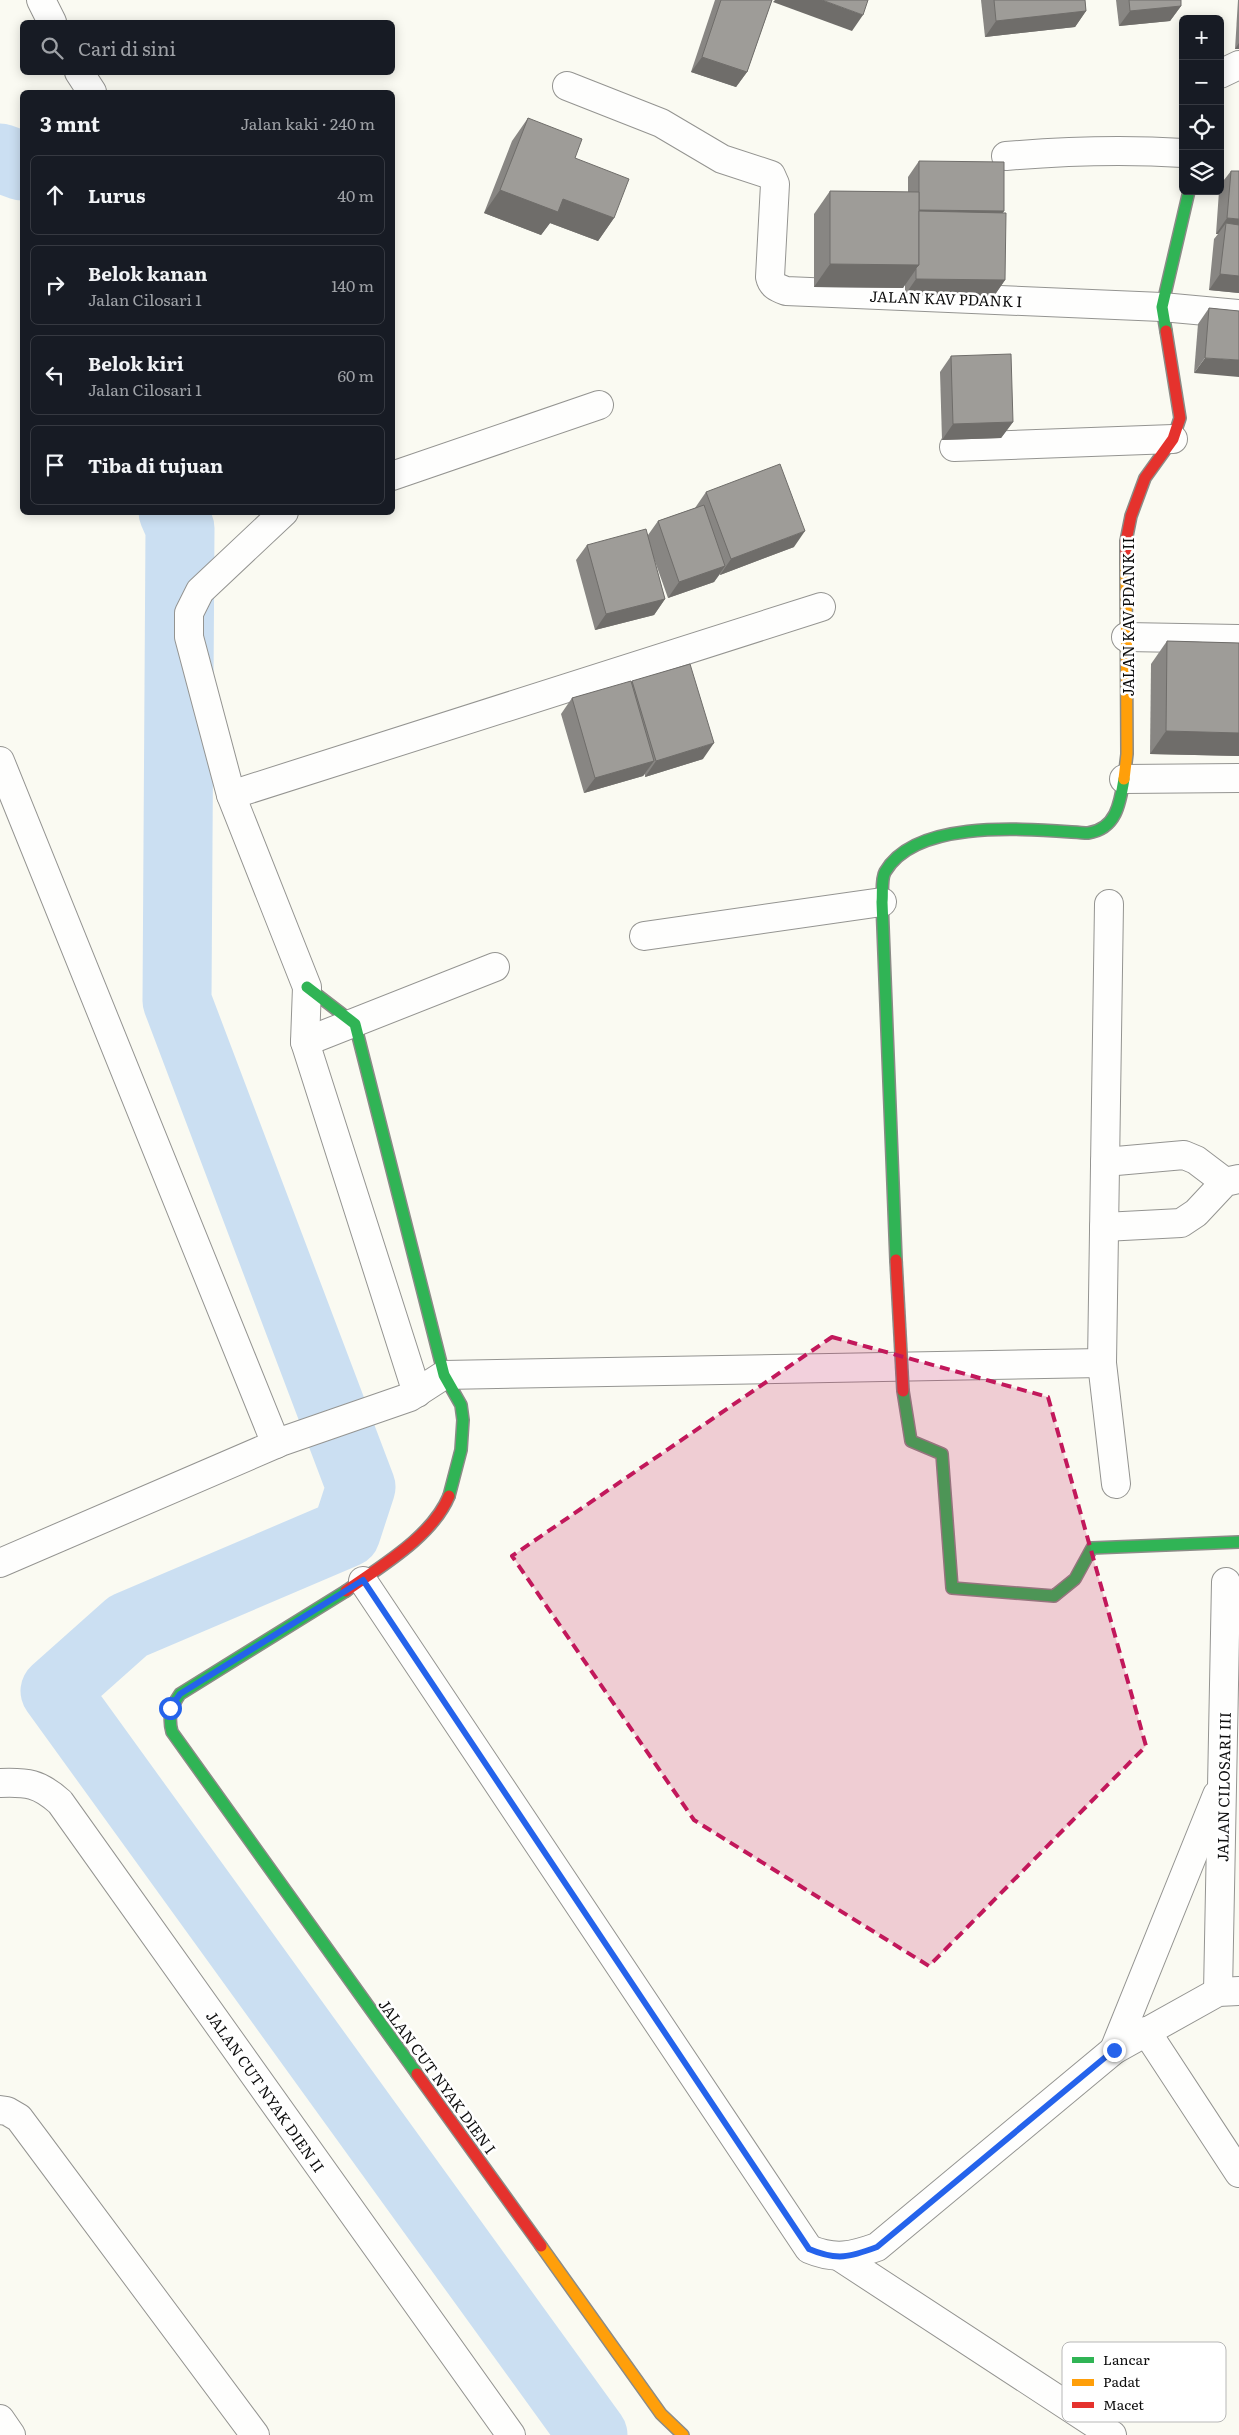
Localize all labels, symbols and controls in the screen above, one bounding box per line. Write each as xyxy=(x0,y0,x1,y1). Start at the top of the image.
map controls xyxy=(1179,15,1224,195)
button: + xyxy=(1179,15,1224,60)
search box xyxy=(20,20,395,75)
icon: search xyxy=(38,34,66,62)
text: Cari di sini xyxy=(78,34,176,62)
button: − xyxy=(1179,60,1224,105)
button: locate xyxy=(1179,105,1224,150)
text: 3 mnt xyxy=(40,107,100,138)
text: Jalan kaki · 240 m xyxy=(240,111,375,135)
button: layers xyxy=(1179,150,1224,195)
icon: ahead xyxy=(41,181,69,209)
text: Lurus xyxy=(88,181,145,209)
text: 40 m xyxy=(337,183,374,207)
text: Belok kanan xyxy=(88,259,207,287)
icon: right xyxy=(41,271,69,299)
text: 140 m xyxy=(331,273,374,297)
street label: JALAN KAV PDANK I xyxy=(869,284,1023,312)
text: Jalan Cilosari 1 xyxy=(88,287,202,311)
text: Belok kiri xyxy=(88,349,184,377)
icon: left xyxy=(41,361,69,389)
text: 60 m xyxy=(337,363,374,387)
text: Jalan Cilosari 1 xyxy=(88,377,202,401)
icon: arrive xyxy=(41,451,69,479)
text: Tiba di tujuan xyxy=(88,451,223,479)
street label: JALAN KAV PDANK II xyxy=(1116,537,1139,697)
route start xyxy=(159,1697,182,1720)
street label: JALAN CILOSARI III xyxy=(1210,1712,1236,1862)
street label: JALAN CUT NYAK DIEN I xyxy=(374,1994,502,2158)
street label: JALAN CUT NYAK DIEN II xyxy=(201,2005,331,2177)
route end xyxy=(1103,2039,1126,2062)
legend xyxy=(1062,2342,1226,2422)
text: Lancar xyxy=(1103,2349,1150,2369)
text: Padat xyxy=(1103,2371,1141,2391)
text: Macet xyxy=(1103,2394,1144,2414)

